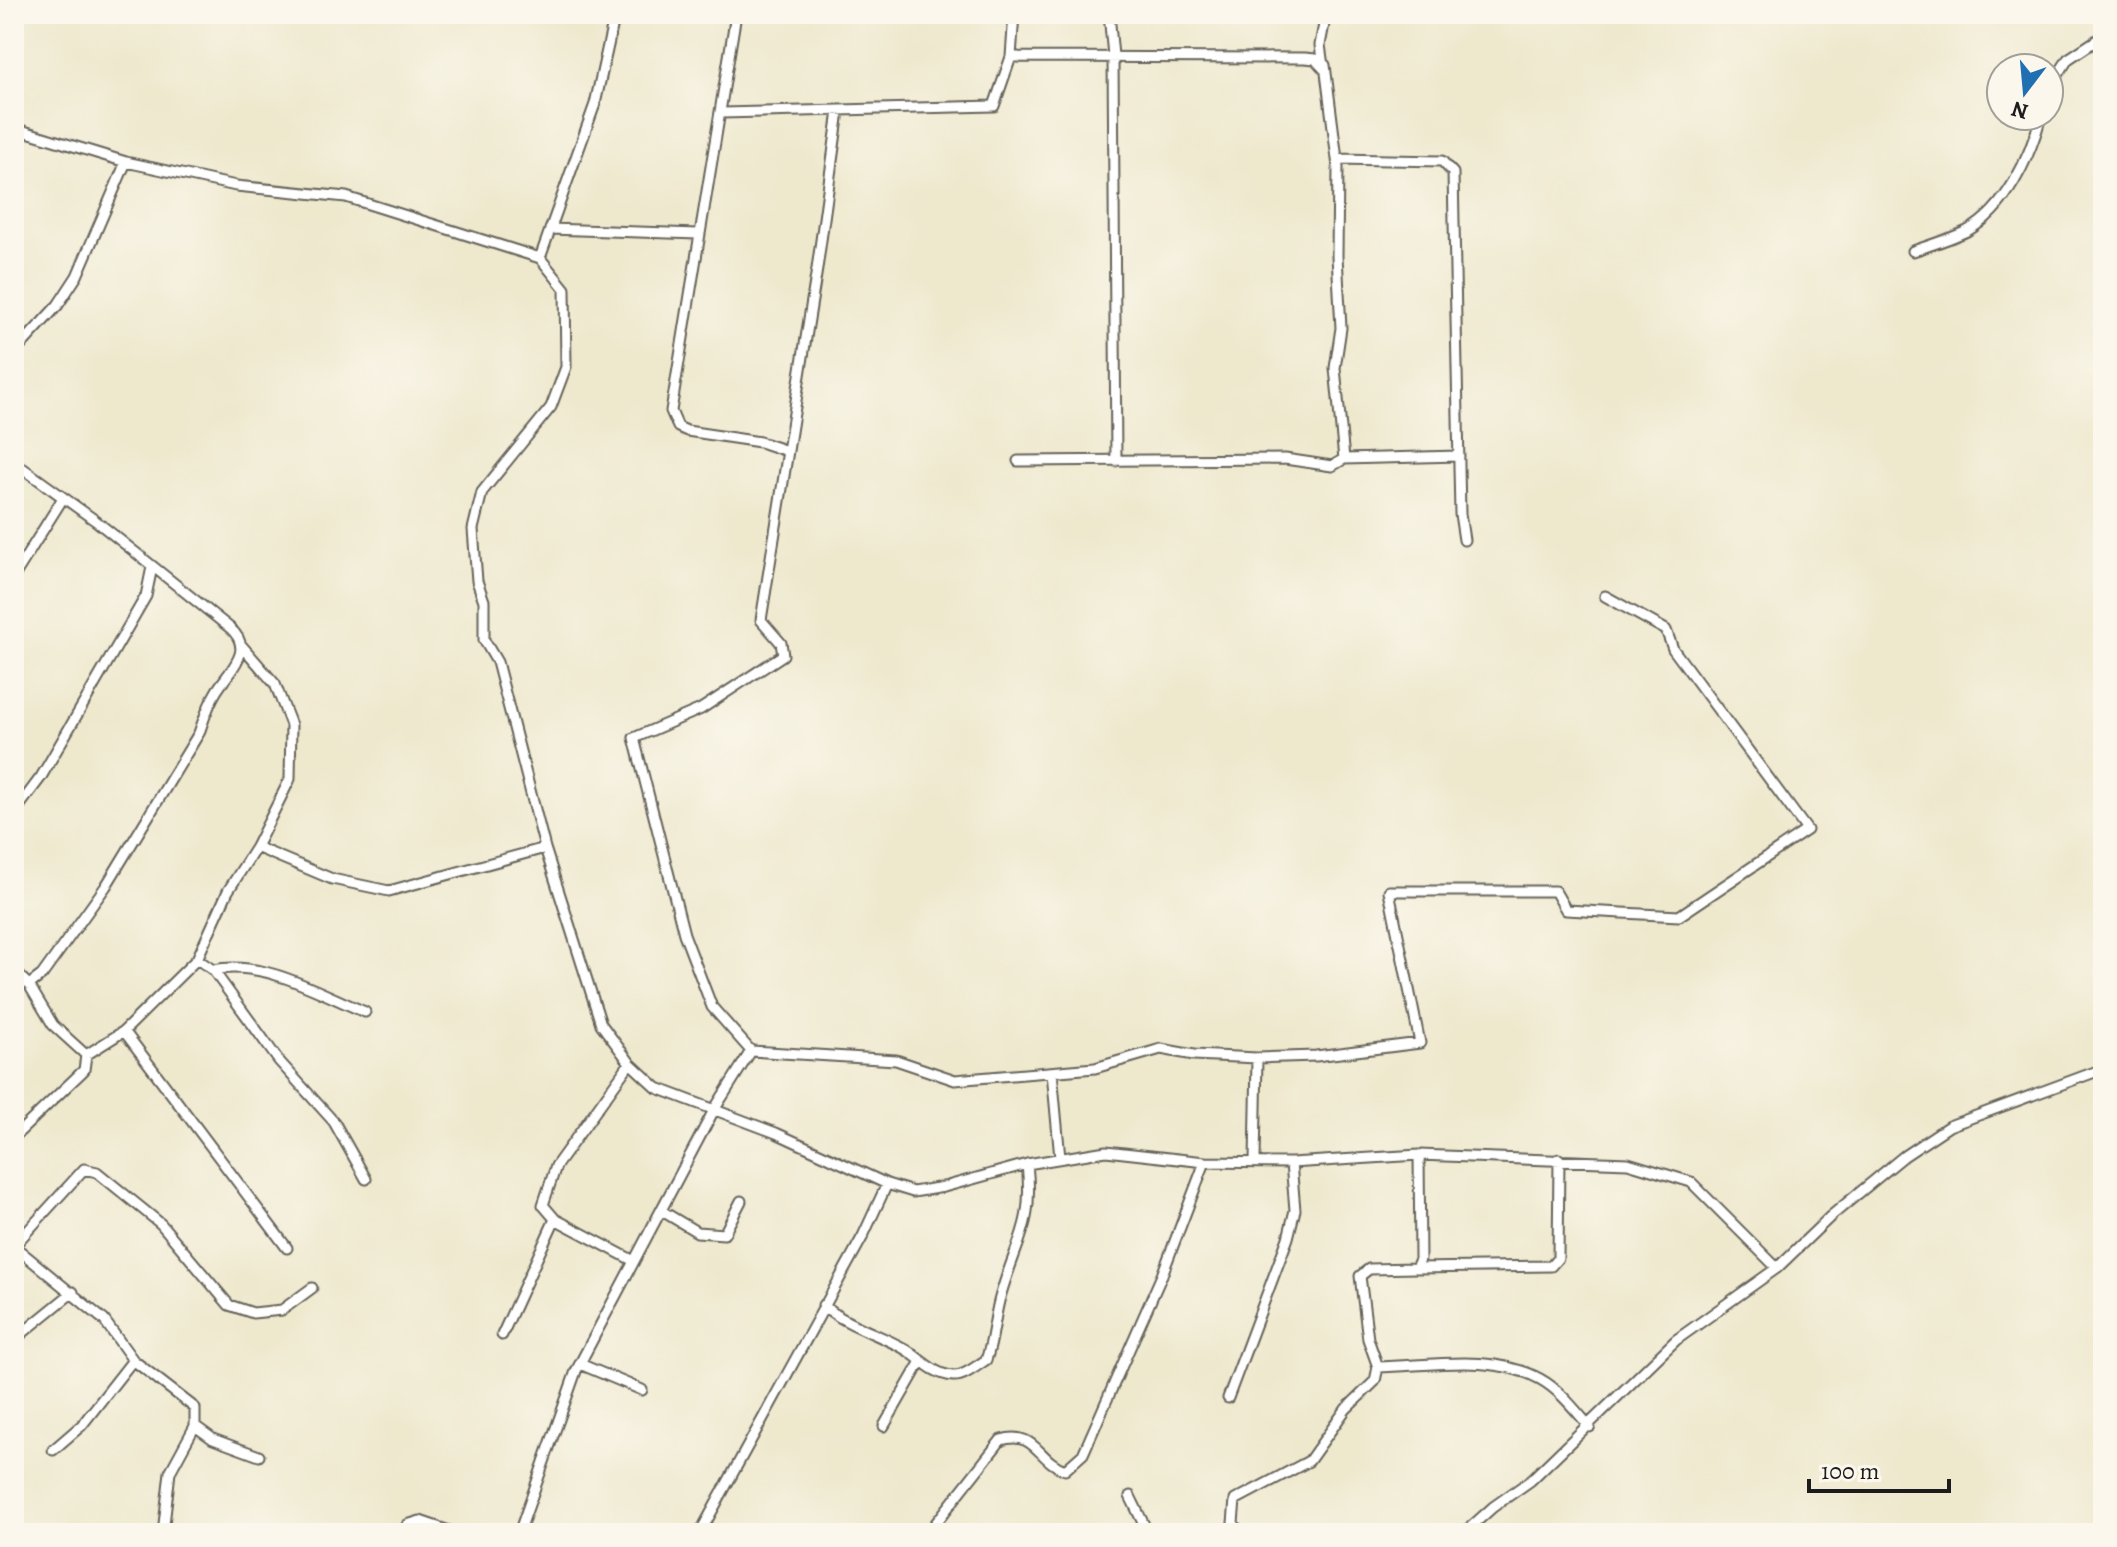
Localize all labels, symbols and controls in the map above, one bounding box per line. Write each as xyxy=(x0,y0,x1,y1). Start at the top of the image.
north arrow xyxy=(1985,52,2065,132)
text: N xyxy=(2008,94,2032,127)
scale bar xyxy=(1809,1443,1949,1493)
text: 100 m xyxy=(1821,1455,1880,1487)

